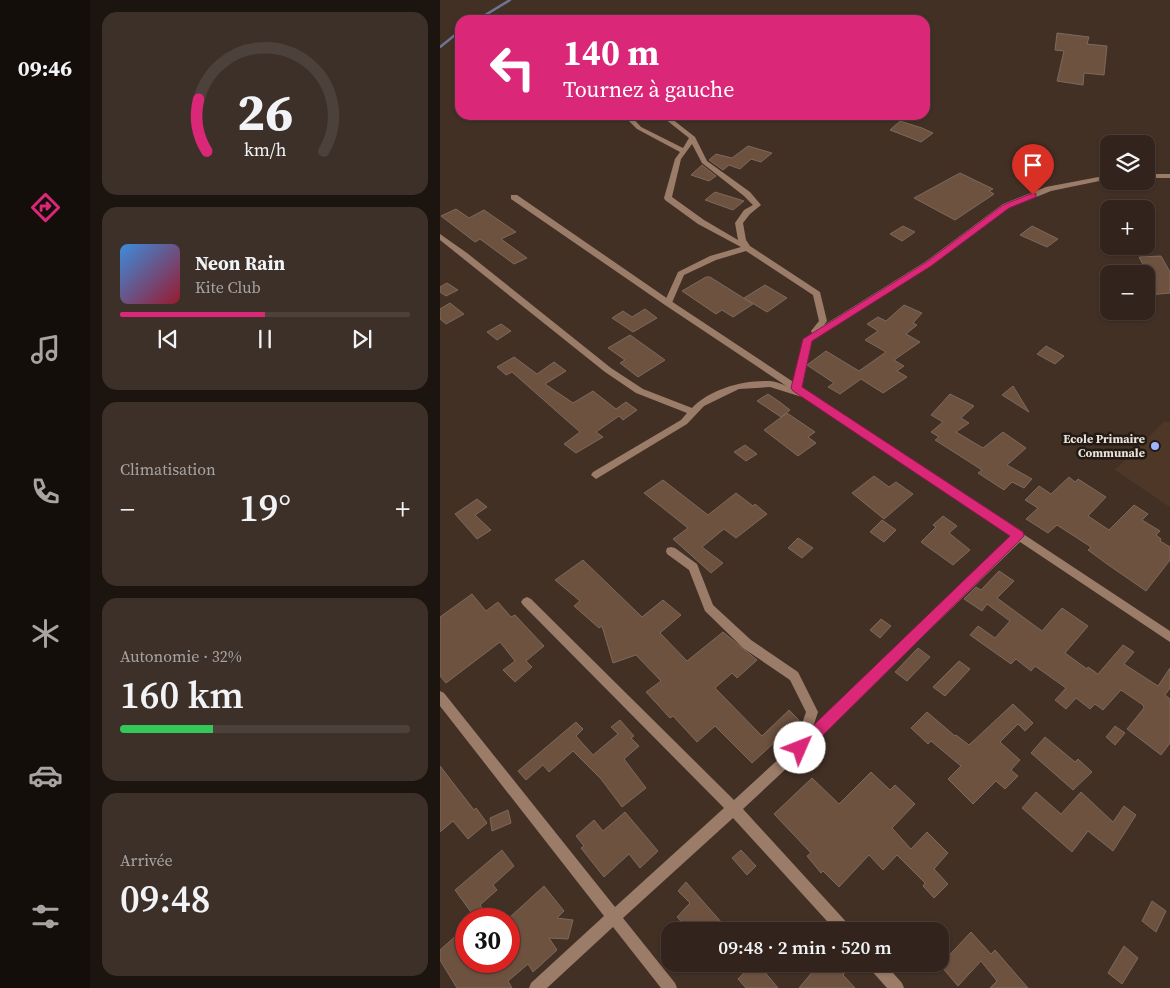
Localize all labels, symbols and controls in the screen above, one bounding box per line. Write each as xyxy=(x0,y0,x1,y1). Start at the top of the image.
text: 140 m xyxy=(563,29,659,77)
icon: left xyxy=(480,35,545,100)
text: 09:46 xyxy=(18,53,72,83)
text: Tournez à gauche xyxy=(563,74,734,104)
text: 26 xyxy=(237,76,293,147)
map controls xyxy=(1100,135,1155,320)
button: layers xyxy=(1100,135,1155,190)
text: km/h xyxy=(244,137,287,162)
pin xyxy=(1012,144,1054,195)
icon: arrive xyxy=(1019,151,1047,179)
icon: directions xyxy=(28,190,63,225)
button: + xyxy=(1100,200,1155,255)
text: Neon Rain xyxy=(195,250,285,276)
button: − xyxy=(1100,265,1155,320)
text: Kite Club xyxy=(195,276,261,298)
icon: previous xyxy=(154,325,182,353)
icon: pause xyxy=(251,325,279,353)
icon: next xyxy=(348,325,376,353)
icon: music xyxy=(28,332,63,367)
place label: Ecole Primaire Communale xyxy=(1063,431,1145,461)
marker: Ecole Primaire Communale xyxy=(1149,440,1161,452)
text: Climatisation xyxy=(120,458,216,480)
icon: phone xyxy=(28,474,63,509)
text: 19° xyxy=(239,482,291,534)
text: − xyxy=(120,490,135,528)
text: + xyxy=(395,490,410,528)
icon: climate xyxy=(28,616,63,651)
text: Autonomie · 32% xyxy=(120,645,242,667)
text: 160 km xyxy=(120,669,244,721)
position arrow xyxy=(773,721,825,773)
icon: car xyxy=(28,758,63,793)
text: Arrivée xyxy=(120,849,173,871)
text: 09:48 xyxy=(120,873,210,925)
icon: filters xyxy=(28,899,63,934)
speed limit sign: 30 xyxy=(455,908,520,973)
text: 09:48 · 2 min · 520 m xyxy=(718,934,892,960)

